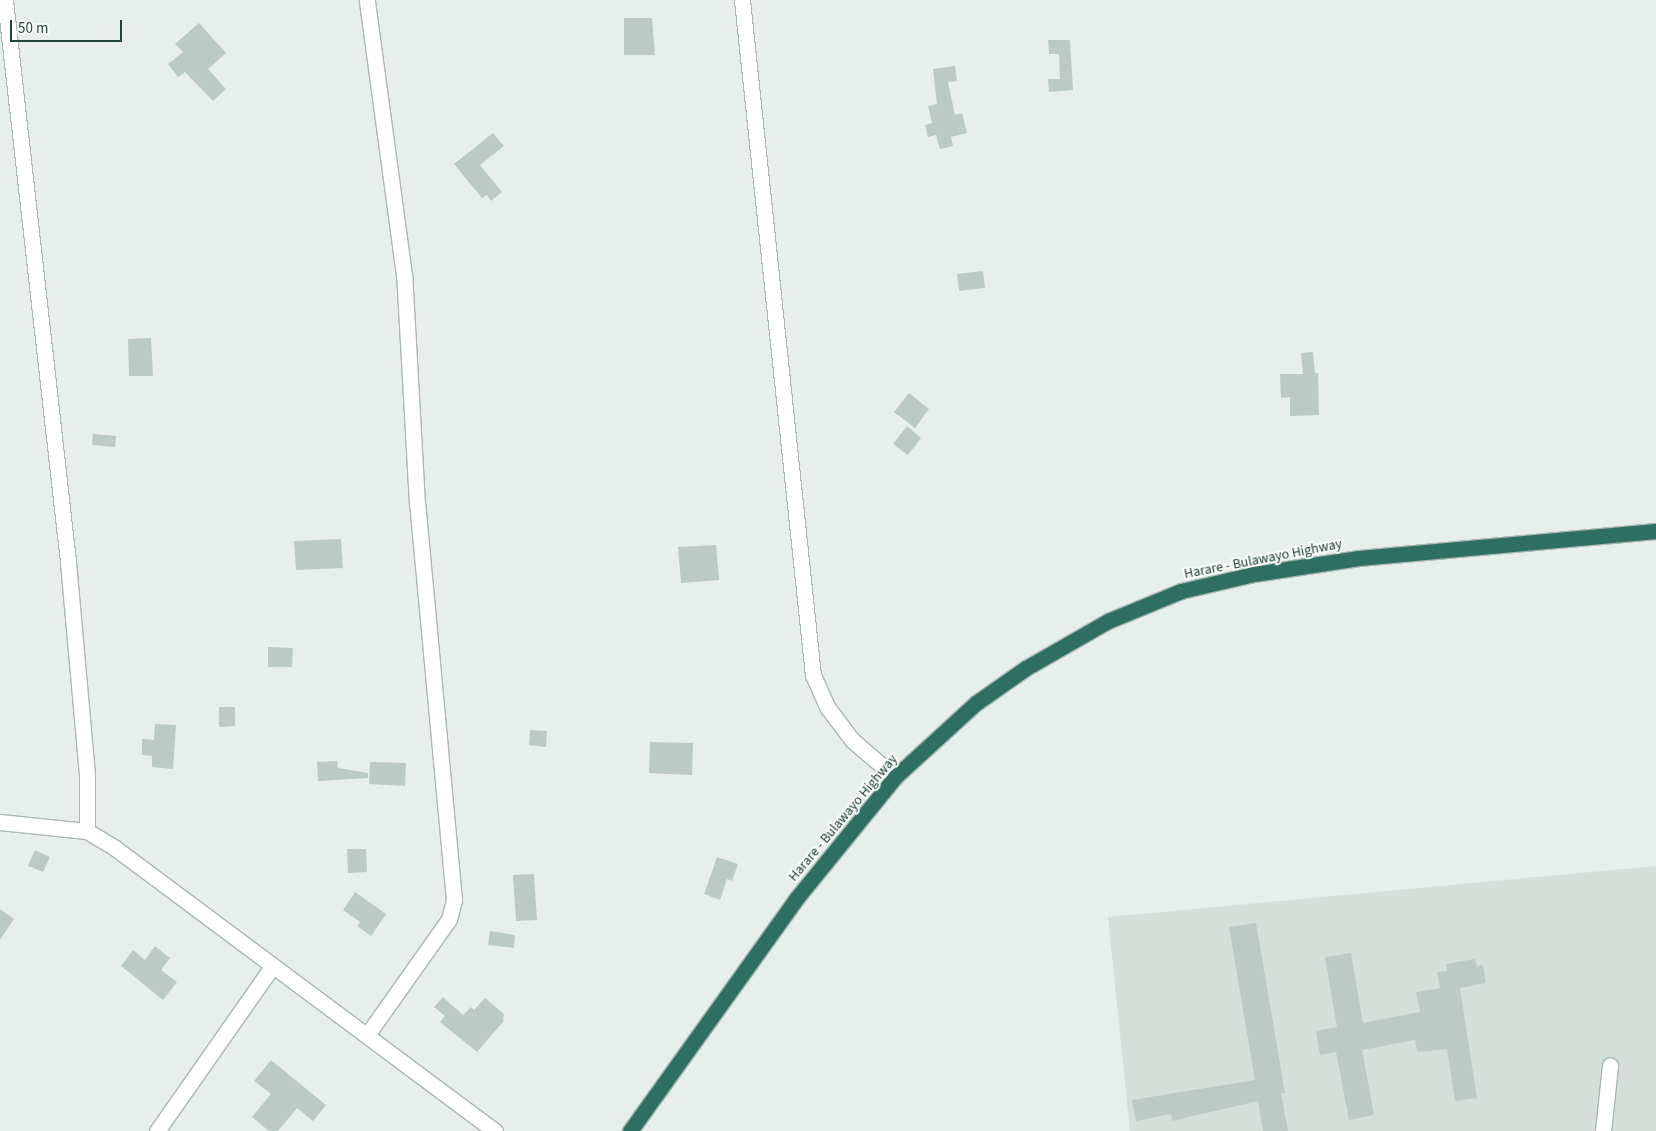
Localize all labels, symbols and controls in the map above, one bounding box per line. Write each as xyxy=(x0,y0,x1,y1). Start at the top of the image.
scale bar xyxy=(12,10,125,42)
text: 50 m xyxy=(18,18,48,39)
street label: Harare - Bulawayo Highway xyxy=(1183,535,1343,583)
street label: Harare - Bulawayo Highway xyxy=(785,751,901,885)

